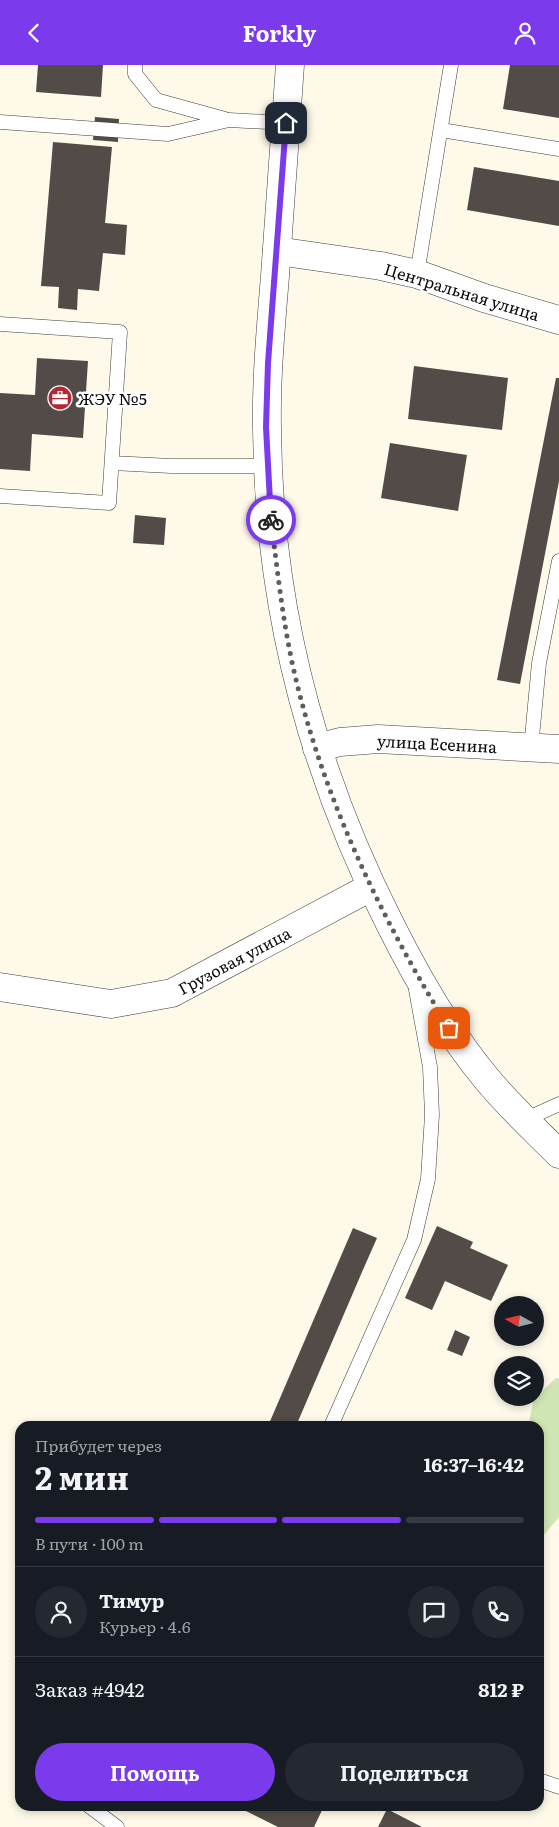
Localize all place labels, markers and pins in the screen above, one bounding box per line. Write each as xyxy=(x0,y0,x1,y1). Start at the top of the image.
pin xyxy=(265,102,307,144)
office icon: ЖЭУ №5 xyxy=(47,385,73,411)
place label: ЖЭУ №5 xyxy=(78,386,147,410)
pin xyxy=(428,1007,470,1049)

